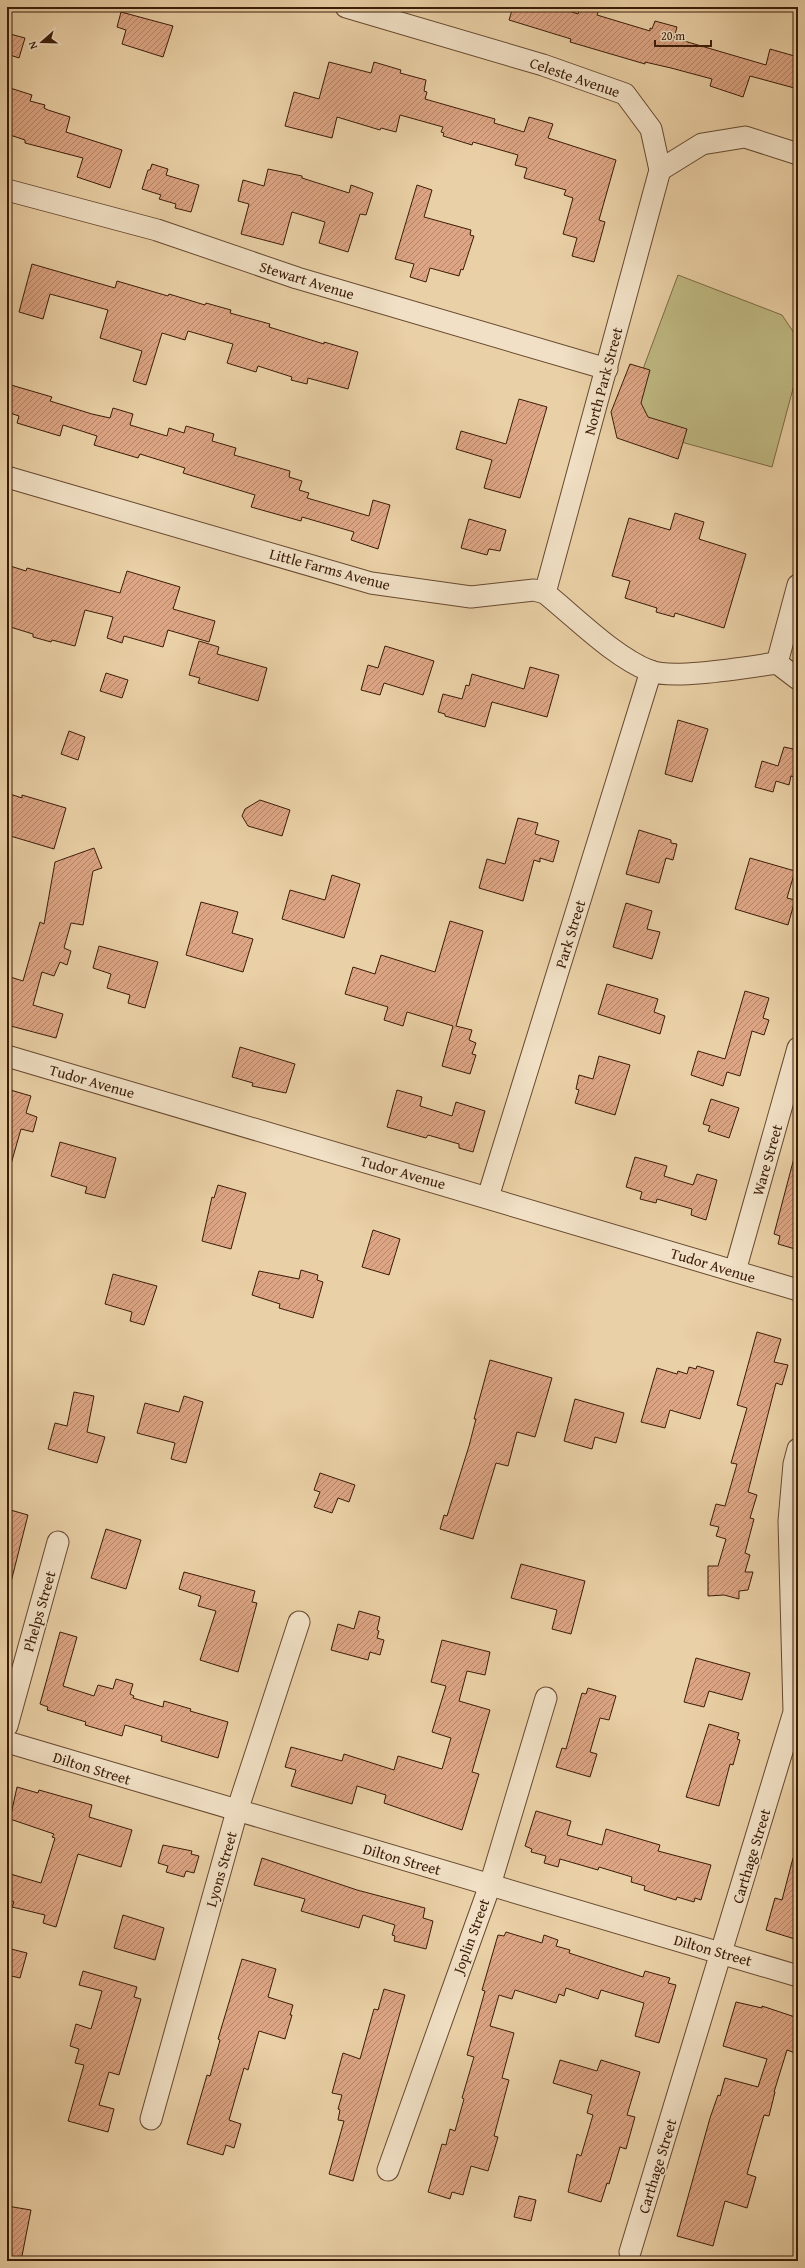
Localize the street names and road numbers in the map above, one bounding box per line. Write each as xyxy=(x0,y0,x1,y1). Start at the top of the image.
street label: Celeste Avenue xyxy=(527,52,623,102)
street label: Stewart Avenue xyxy=(257,256,357,304)
street label: North Park Street xyxy=(579,324,628,437)
street label: Little Farms Avenue xyxy=(267,543,393,595)
street label: Park Street xyxy=(550,897,591,971)
street label: Tudor Avenue xyxy=(47,1059,137,1103)
street label: Ware Street xyxy=(747,1121,787,1198)
street label: Tudor Avenue xyxy=(358,1150,448,1194)
street label: Tudor Avenue xyxy=(668,1242,758,1288)
street label: Phelps Street xyxy=(17,1568,61,1654)
street label: Dilton Street xyxy=(51,1746,134,1790)
street label: Carthage Street xyxy=(727,1805,776,1906)
street label: Lyons Street xyxy=(200,1828,242,1909)
street label: Dilton Street xyxy=(361,1838,444,1880)
street label: Joplin Street xyxy=(447,1895,495,1978)
street label: Dilton Street xyxy=(672,1929,755,1971)
street label: Carthage Street xyxy=(633,2115,682,2216)

